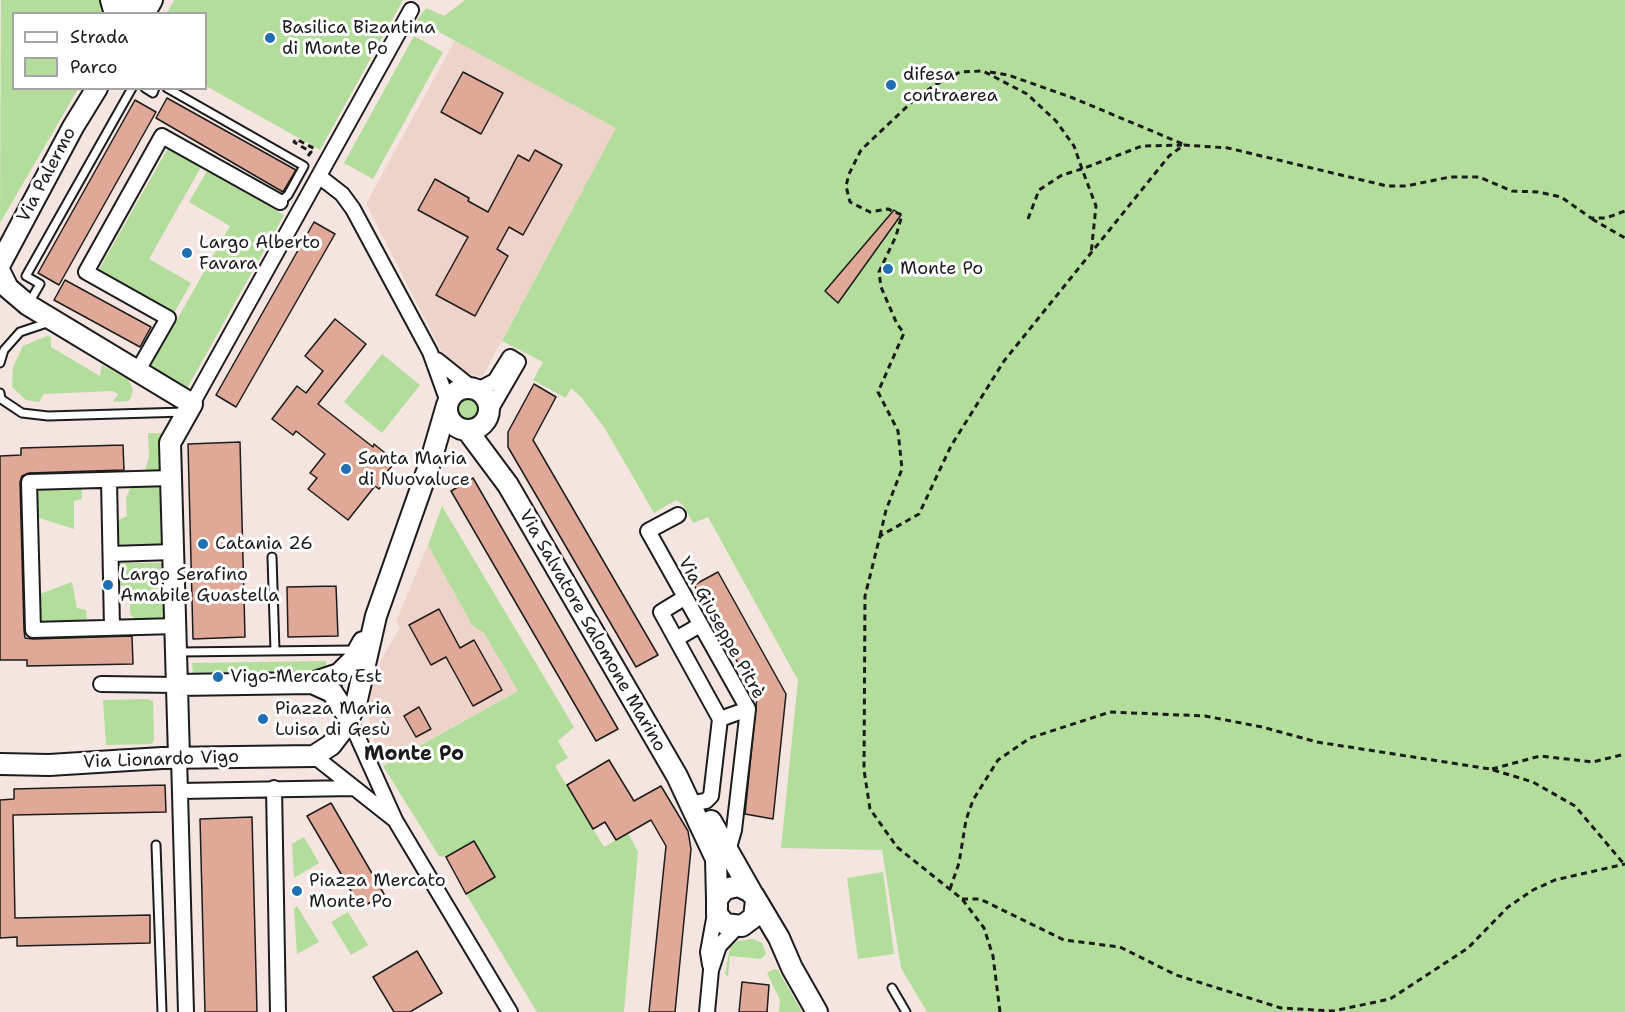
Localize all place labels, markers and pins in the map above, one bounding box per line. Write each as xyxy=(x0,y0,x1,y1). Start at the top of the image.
place label: Basilica Bizantina di Monte Po xyxy=(282,17,435,60)
marker: Basilica Bizantina di Monte Po xyxy=(263,31,277,45)
place label: difesa contraerea xyxy=(903,64,998,106)
marker: difesa contraerea xyxy=(884,78,898,92)
place label: Largo Alberto Favara xyxy=(199,232,320,274)
marker: Largo Alberto Favara xyxy=(180,246,194,260)
place label: Monte Po xyxy=(900,258,983,280)
marker: Monte Po xyxy=(881,262,895,276)
place label: Santa Maria di Nuovaluce xyxy=(358,448,470,490)
marker: Santa Maria di Nuovaluce xyxy=(339,462,353,476)
place label: Catania 26 xyxy=(215,533,313,555)
marker: Catania 26 xyxy=(196,537,210,551)
place label: Largo Serafino Amabile Guastella xyxy=(120,564,279,606)
marker: Largo Serafino Amabile Guastella xyxy=(101,578,115,592)
place label: Vigo-Mercato Est xyxy=(230,666,382,688)
marker: Vigo-Mercato Est xyxy=(211,670,225,684)
place label: Piazza Maria Luisa di Gesù xyxy=(275,698,391,740)
marker: Piazza Maria Luisa di Gesù xyxy=(256,712,270,726)
place label: Piazza Mercato Monte Po xyxy=(309,870,446,912)
marker: Piazza Mercato Monte Po xyxy=(290,884,304,898)

